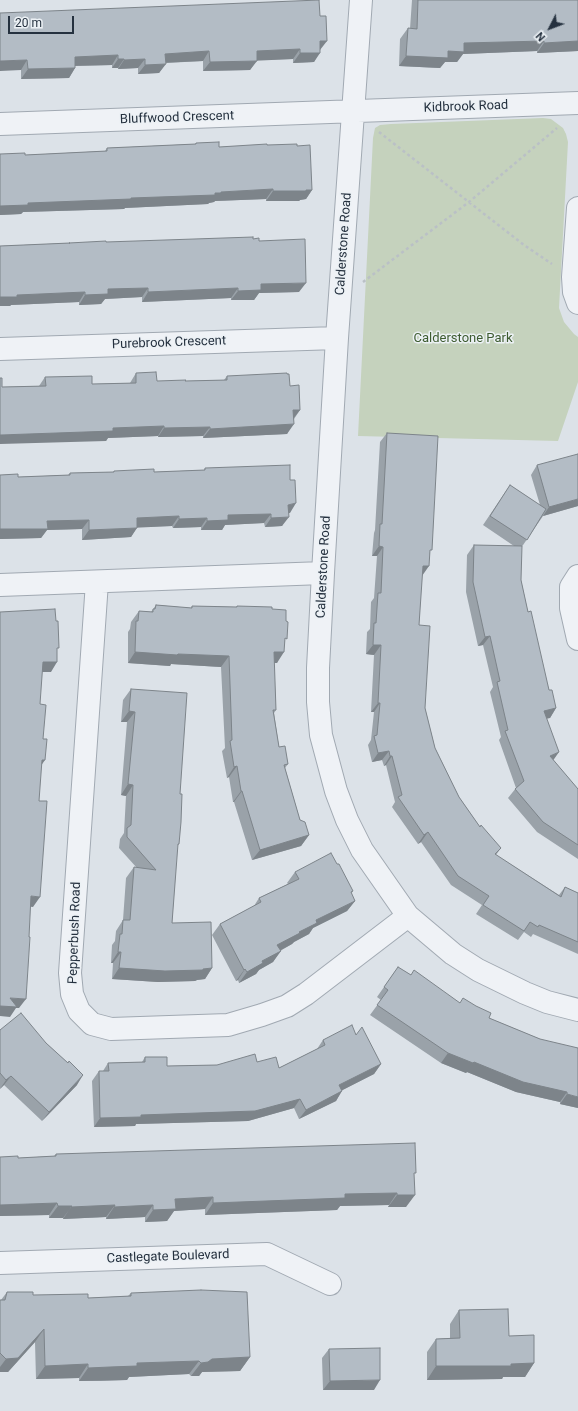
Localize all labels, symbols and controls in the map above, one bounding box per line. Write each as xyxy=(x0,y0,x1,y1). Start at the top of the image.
scale bar xyxy=(10,8,76,34)
north arrow xyxy=(530,8,570,48)
text: 20 m xyxy=(15,16,42,30)
text: N xyxy=(533,29,548,44)
street label: Kidbrook Road xyxy=(423,98,509,116)
street label: Bluffwood Crescent xyxy=(120,108,234,128)
street label: Calderstone Road xyxy=(333,192,355,296)
park label: Calderstone Park xyxy=(413,331,513,347)
street label: Purebrook Crescent xyxy=(112,333,226,353)
street label: Calderstone Road xyxy=(314,515,334,619)
street label: Pepperbush Road xyxy=(65,882,85,984)
street label: Castlegate Boulevard xyxy=(106,1247,230,1267)

